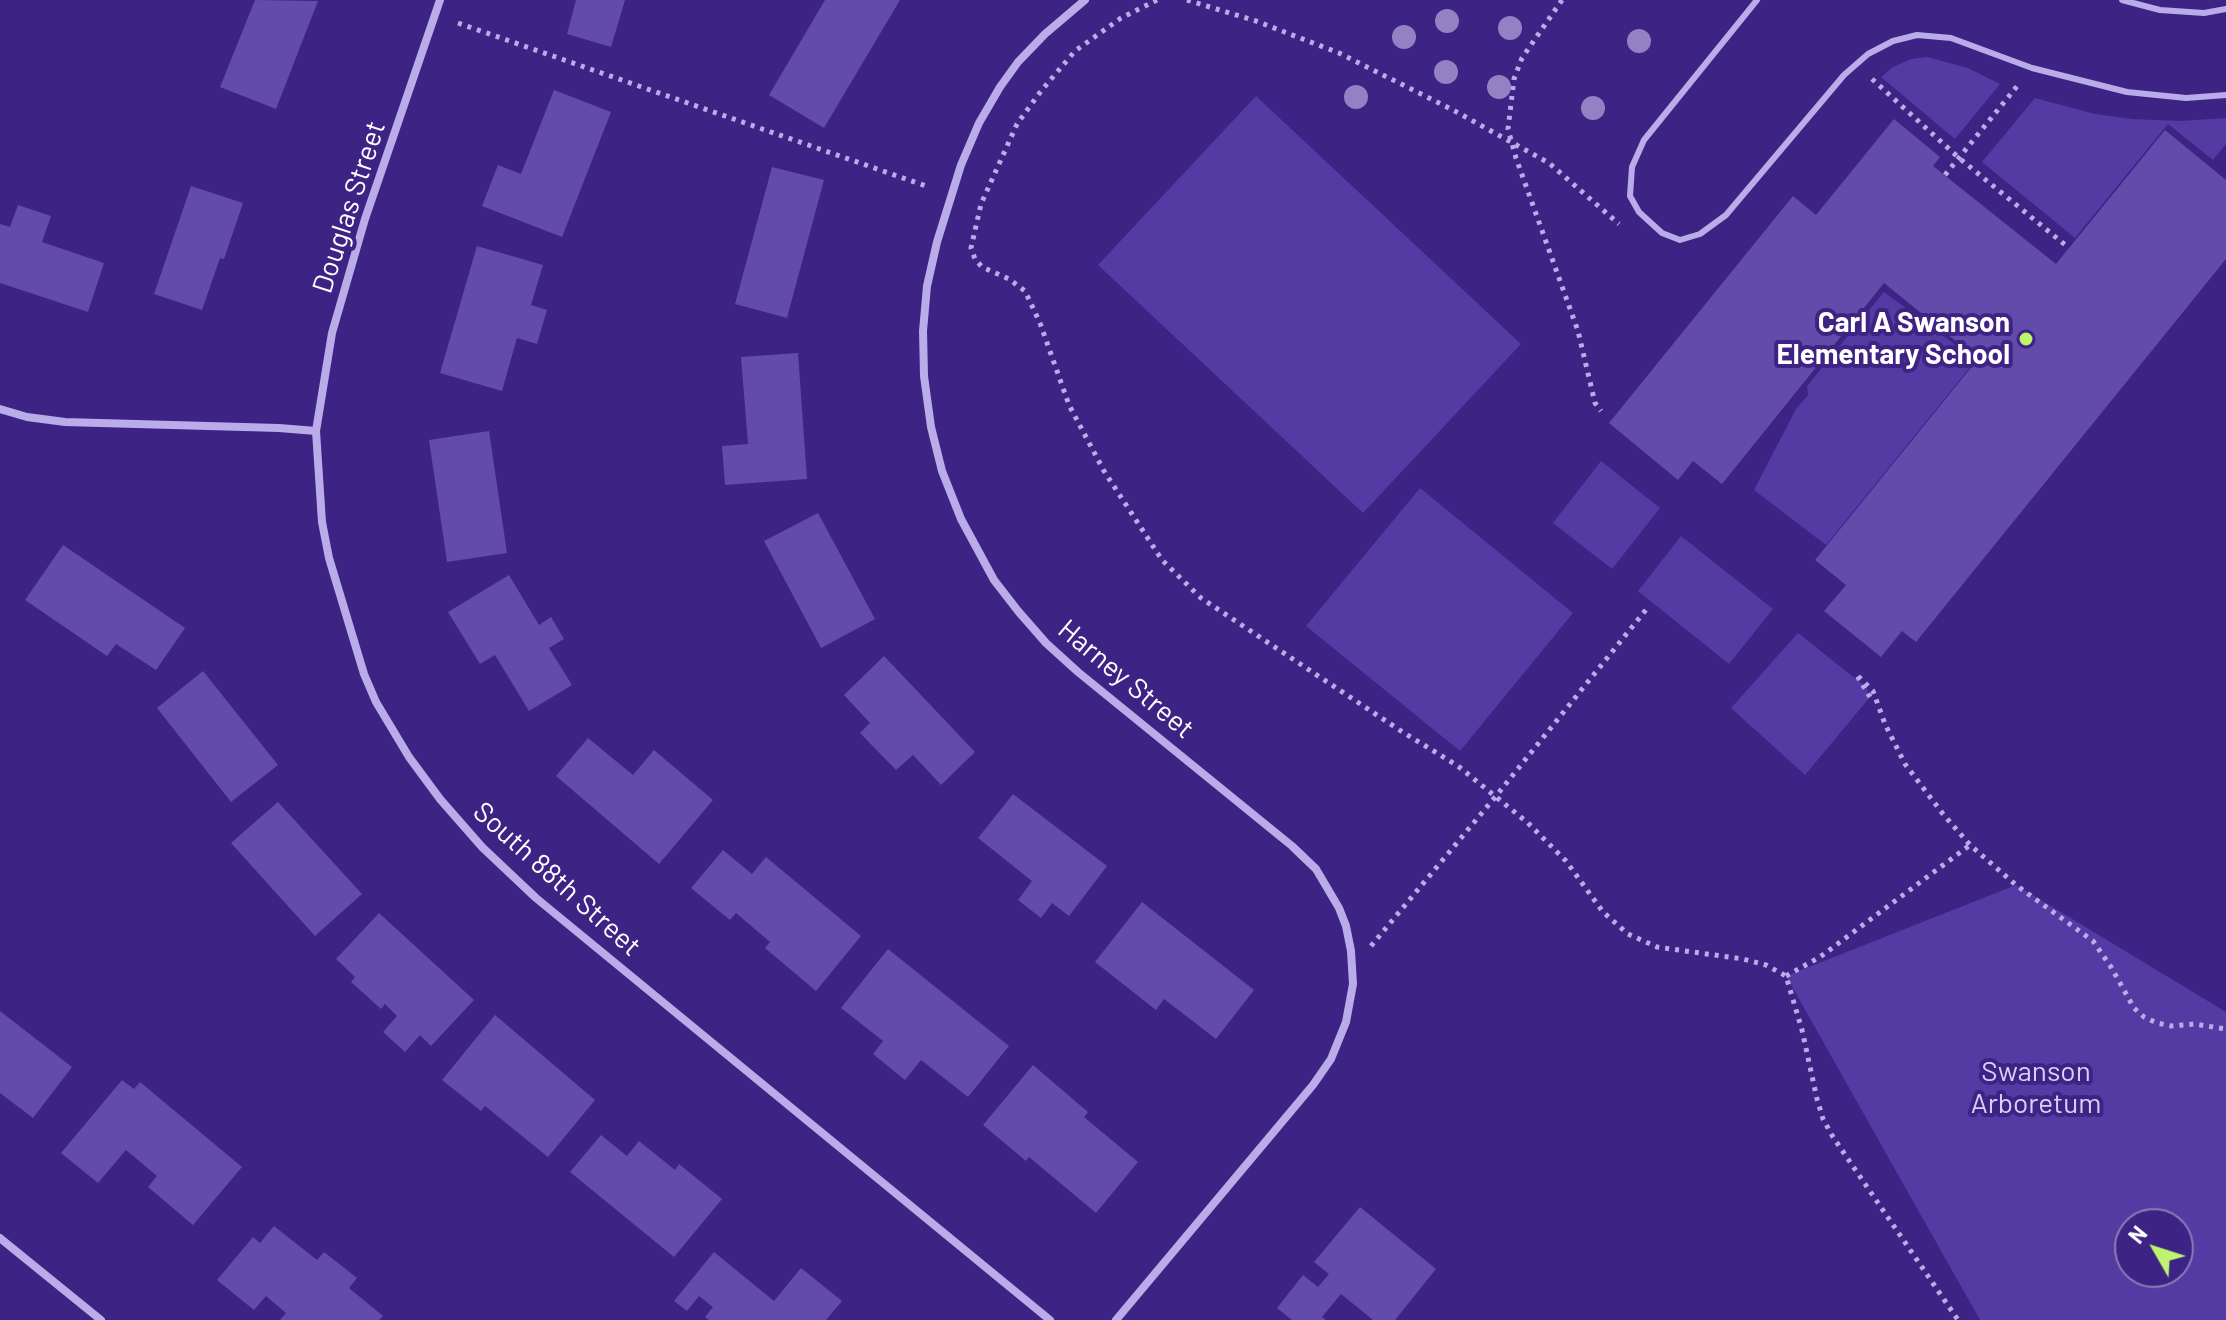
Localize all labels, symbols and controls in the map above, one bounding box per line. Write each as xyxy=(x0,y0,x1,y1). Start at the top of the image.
street label: Douglas Street xyxy=(305,117,393,297)
place label: Carl A Swanson Elementary School xyxy=(1777,306,2010,372)
marker: Carl A Swanson Elementary School xyxy=(2017,330,2035,348)
street label: Harney Street xyxy=(1051,612,1201,746)
street label: South 88th Street xyxy=(466,795,648,963)
park label: Swanson Arboretum xyxy=(1971,1055,2101,1121)
north arrow xyxy=(2114,1208,2194,1288)
text: N xyxy=(2122,1220,2152,1248)

